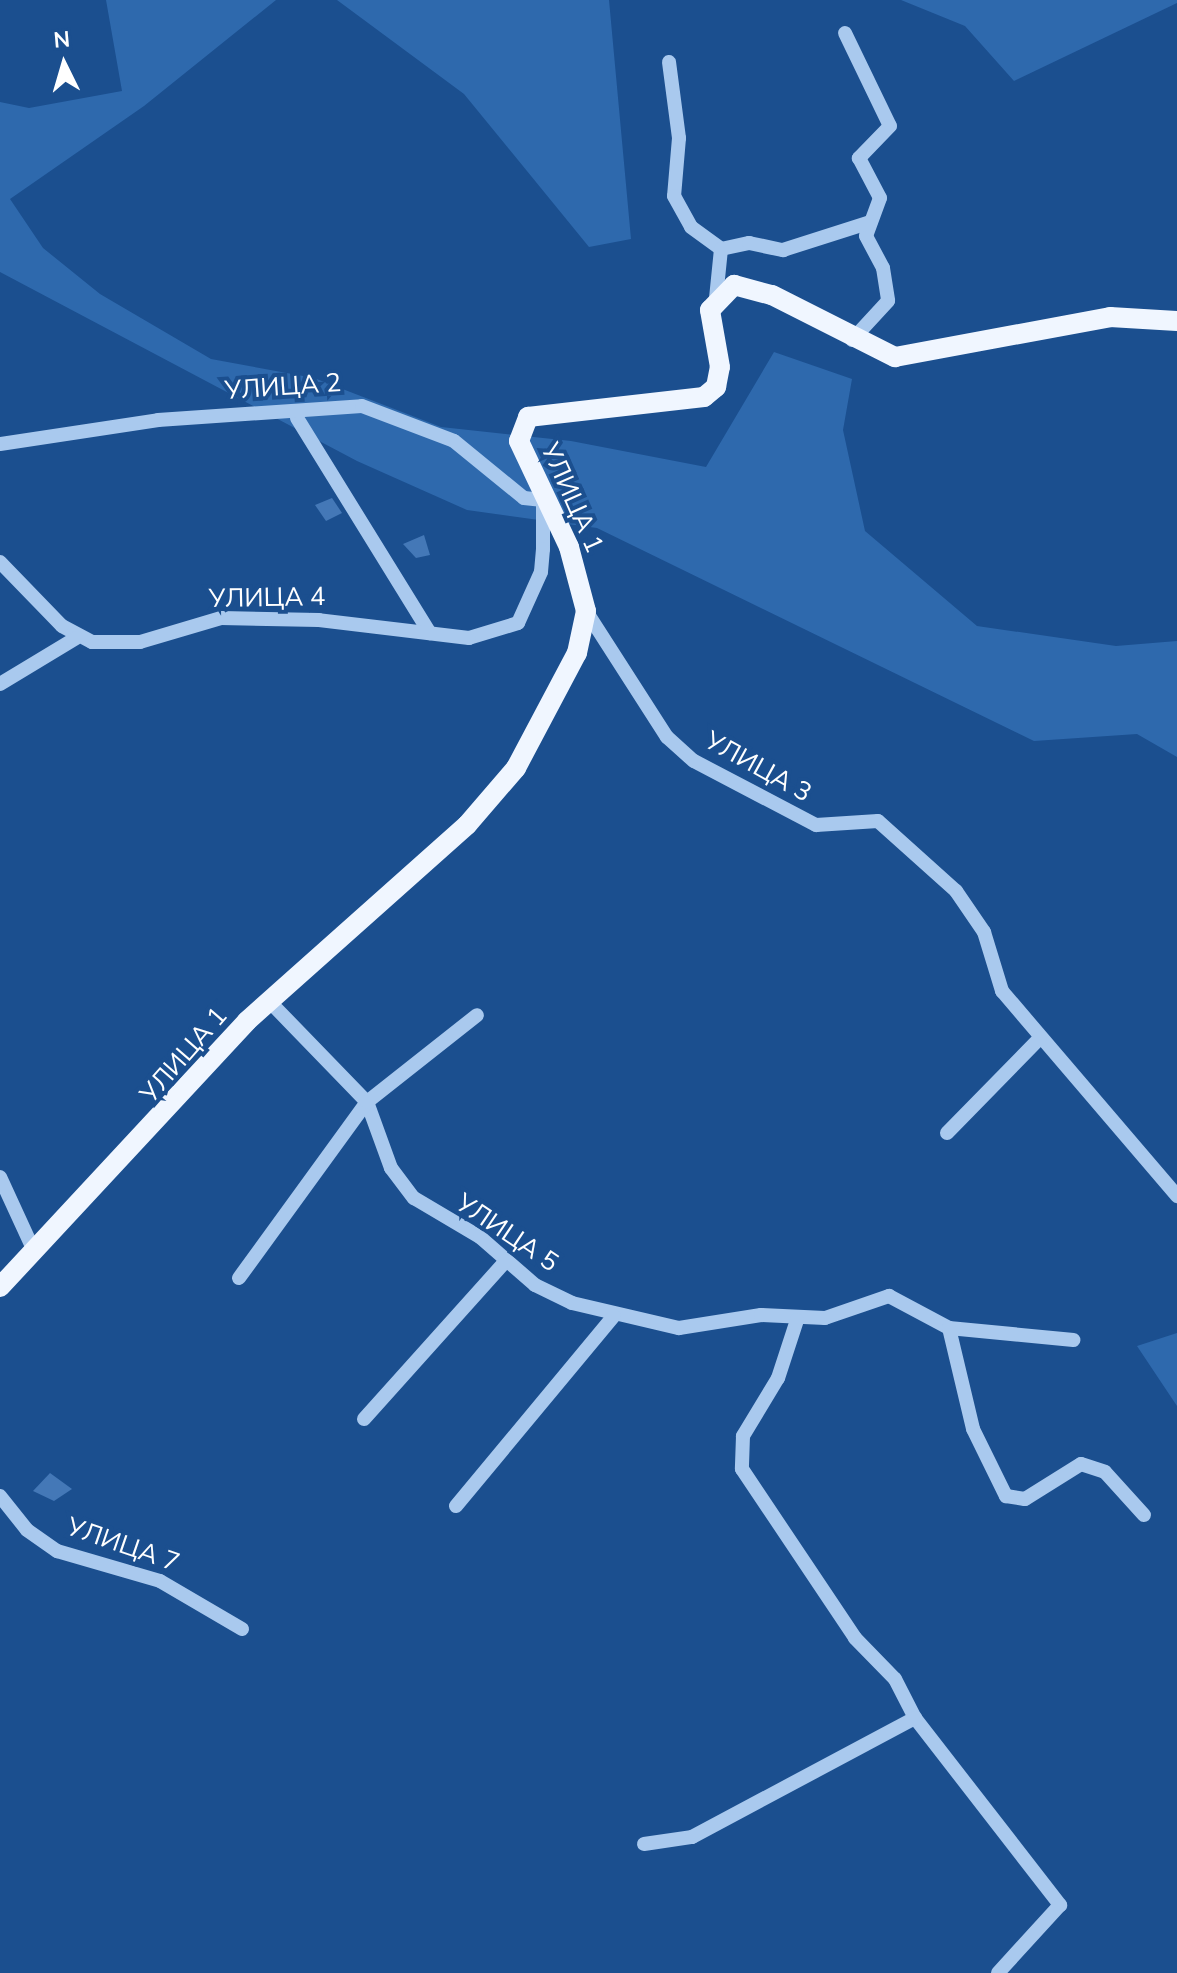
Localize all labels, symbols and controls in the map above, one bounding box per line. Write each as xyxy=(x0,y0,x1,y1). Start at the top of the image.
north arrow xyxy=(24,24,104,104)
text: N xyxy=(52,24,71,56)
street label: УЛИЦА 2 xyxy=(224,367,342,407)
street label: УЛИЦА 1 xyxy=(534,438,610,558)
street label: УЛИЦА 4 xyxy=(208,581,326,615)
street label: УЛИЦА 3 xyxy=(699,725,817,809)
street label: УЛИЦА 1 xyxy=(134,1001,234,1109)
street label: УЛИЦА 5 xyxy=(450,1187,564,1279)
street label: УЛИЦА 7 xyxy=(63,1511,183,1579)

